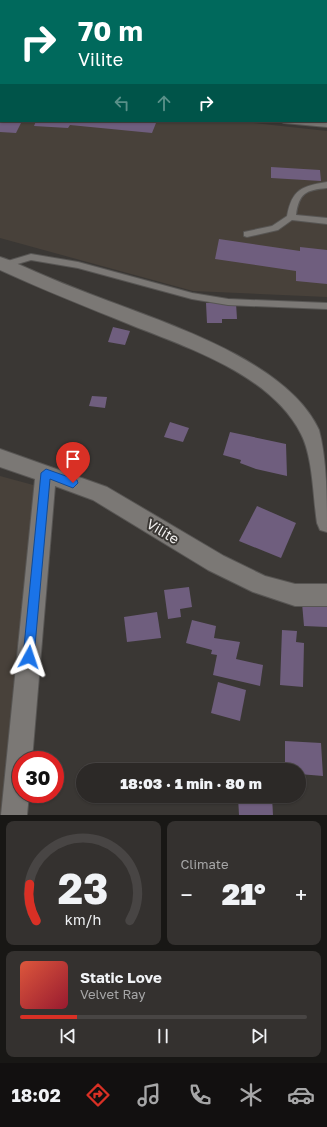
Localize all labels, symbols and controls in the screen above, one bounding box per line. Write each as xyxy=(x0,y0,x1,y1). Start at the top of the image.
text: 70 m xyxy=(78,14,143,47)
icon: right xyxy=(12,16,64,68)
text: Vilite xyxy=(78,48,123,70)
icon: left xyxy=(111,92,133,114)
icon: ahead xyxy=(153,92,175,114)
icon: right xyxy=(195,92,217,114)
pin xyxy=(56,442,90,483)
icon: arrive xyxy=(62,448,84,470)
street label: Vilite xyxy=(144,515,182,547)
position arrow xyxy=(8,636,50,678)
speed limit sign: 30 xyxy=(12,751,64,803)
text: 18:03 · 1 min · 80 m xyxy=(120,774,262,792)
text: Climate xyxy=(181,856,228,872)
text: 23 xyxy=(58,863,109,913)
text: 21° xyxy=(222,876,266,912)
text: − xyxy=(181,881,193,908)
text: + xyxy=(295,881,307,908)
text: km/h xyxy=(65,911,101,928)
text: Static Love xyxy=(80,968,162,986)
text: Velvet Ray xyxy=(80,986,145,1002)
icon: previous xyxy=(57,1025,79,1047)
icon: pause xyxy=(152,1025,174,1047)
icon: next xyxy=(248,1025,270,1047)
icon: directions xyxy=(84,1081,112,1109)
icon: music xyxy=(135,1081,163,1109)
icon: phone xyxy=(186,1081,214,1109)
icon: climate xyxy=(237,1081,265,1109)
icon: car xyxy=(287,1081,315,1109)
text: 18:02 xyxy=(11,1084,61,1106)

